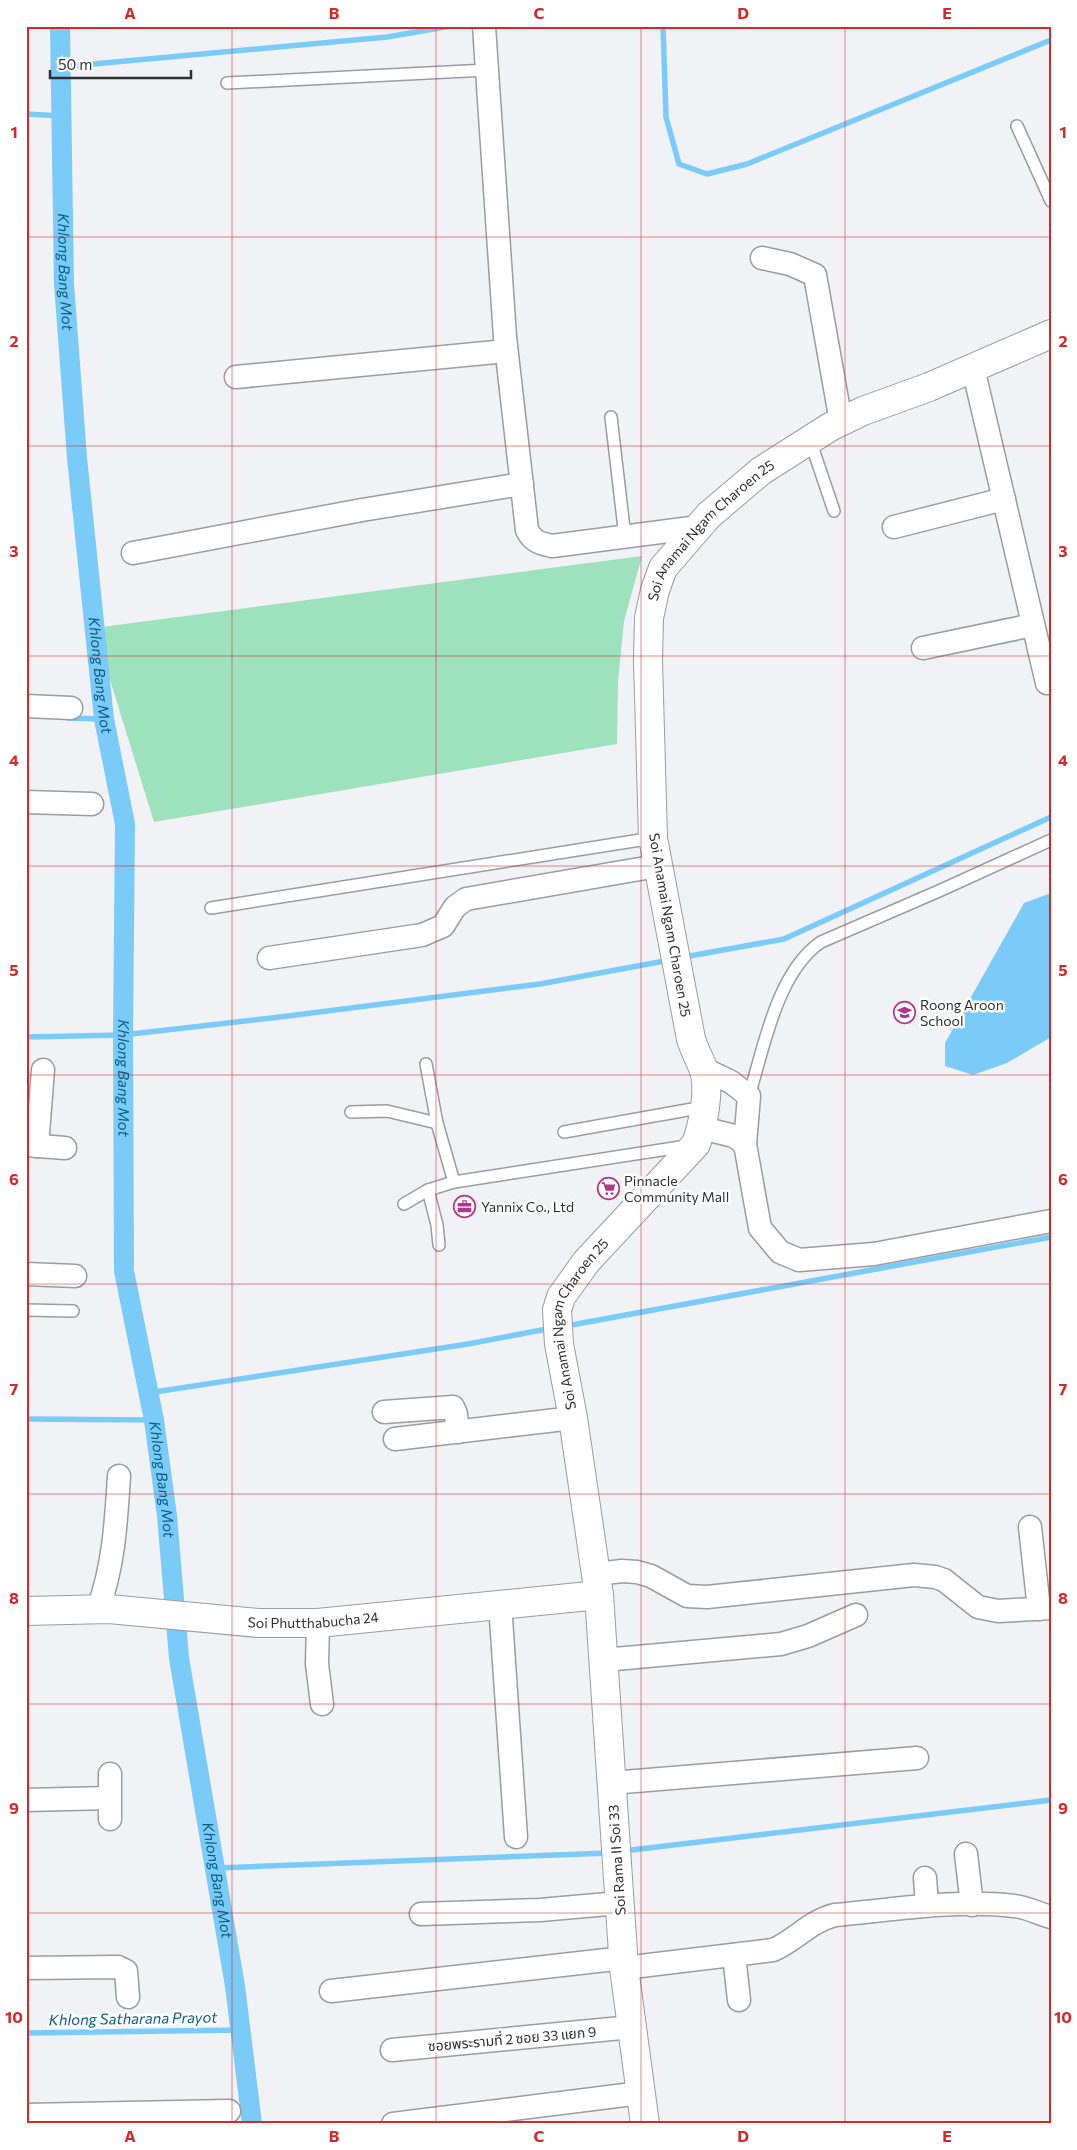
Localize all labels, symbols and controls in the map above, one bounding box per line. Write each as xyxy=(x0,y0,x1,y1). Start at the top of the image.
text: A xyxy=(124,3,136,22)
text: B xyxy=(329,3,340,22)
text: C xyxy=(534,3,545,22)
text: D xyxy=(737,3,749,22)
text: E xyxy=(942,3,952,22)
scale bar xyxy=(50,48,191,80)
text: 50 m xyxy=(58,55,92,73)
text: 1 xyxy=(10,122,18,141)
text: 1 xyxy=(1059,122,1067,141)
water label: Khlong Bang Mot xyxy=(55,213,78,332)
text: 2 xyxy=(9,331,19,350)
text: 2 xyxy=(1058,331,1068,350)
street label: Soi Anamai Ngam Charoen 25 xyxy=(644,456,777,602)
text: 3 xyxy=(9,541,19,560)
text: 3 xyxy=(1058,541,1068,560)
water label: Khlong Bang Mot xyxy=(85,616,117,736)
text: 4 xyxy=(9,750,19,769)
text: 4 xyxy=(1058,750,1068,769)
street label: Soi Anamai Ngam Charoen 25 xyxy=(646,832,695,1018)
text: 5 xyxy=(9,960,19,979)
text: 5 xyxy=(1058,960,1068,979)
place label: Roong Aroon School xyxy=(920,996,1004,1029)
school or university icon: Roong Aroon School xyxy=(892,1001,916,1025)
water label: Khlong Bang Mot xyxy=(115,1019,133,1138)
text: 6 xyxy=(9,1169,19,1188)
text: 6 xyxy=(1058,1169,1068,1188)
place label: Pinnacle Community Mall xyxy=(624,1172,729,1205)
supermarket icon: Pinnacle Community Mall xyxy=(596,1177,620,1201)
office icon: Yannix Co., Ltd xyxy=(453,1195,477,1219)
place label: Yannix Co., Ltd xyxy=(481,1198,574,1215)
street label: Soi Anamai Ngam Charoen 25 xyxy=(548,1234,612,1411)
text: 7 xyxy=(10,1379,19,1398)
text: 7 xyxy=(1059,1379,1068,1398)
water label: Khlong Bang Mot xyxy=(146,1420,179,1539)
text: 8 xyxy=(9,1588,19,1607)
text: 8 xyxy=(1058,1588,1068,1607)
street label: Soi Phutthabucha 24 xyxy=(247,1608,380,1631)
text: 9 xyxy=(9,1798,19,1817)
text: 9 xyxy=(1058,1798,1068,1817)
street label: Soi Rama II Soi 33 xyxy=(604,1804,629,1916)
water label: Khlong Bang Mot xyxy=(199,1821,237,1940)
text: 10 xyxy=(5,2007,23,2026)
text: 10 xyxy=(1054,2007,1072,2026)
water label: Khlong Satharana Prayot xyxy=(49,2008,218,2028)
street label: ซอยพระรามที่ 2 ซอย 33 แยก 9 xyxy=(427,2022,597,2054)
text: A xyxy=(124,2126,136,2145)
text: B xyxy=(329,2126,340,2145)
text: C xyxy=(534,2126,545,2145)
text: D xyxy=(737,2126,749,2145)
text: E xyxy=(942,2126,952,2145)

